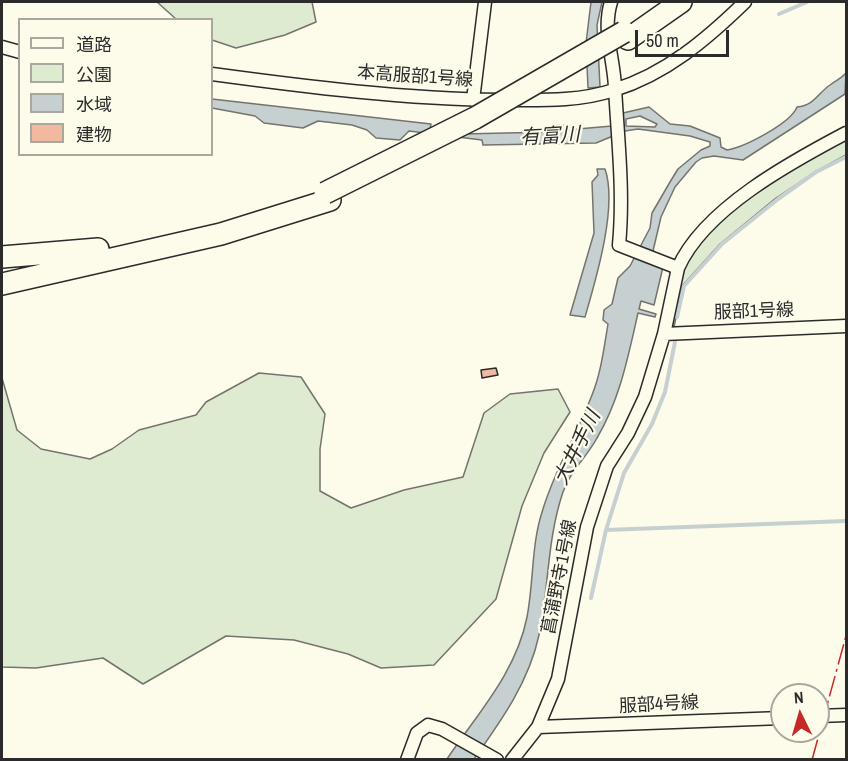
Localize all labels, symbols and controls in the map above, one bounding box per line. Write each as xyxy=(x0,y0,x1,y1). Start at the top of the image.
legend xyxy=(18,18,213,156)
scale bar xyxy=(638,18,732,56)
text: 50 m xyxy=(646,28,679,53)
text: 道路 xyxy=(76,32,112,57)
text: 公園 xyxy=(76,62,112,87)
street label: 本高服部1号線 xyxy=(356,62,474,92)
text: 水域 xyxy=(76,92,112,117)
text: 建物 xyxy=(76,122,112,147)
water label: 有富川 xyxy=(519,123,581,151)
street label: 服部1号線 xyxy=(714,300,794,324)
water label: 大井手川 xyxy=(550,407,606,489)
street label: 菖蒲野寺1号線 xyxy=(538,518,582,636)
north arrow xyxy=(770,683,830,743)
text: N xyxy=(793,686,804,708)
street label: 服部4号線 xyxy=(618,692,700,718)

